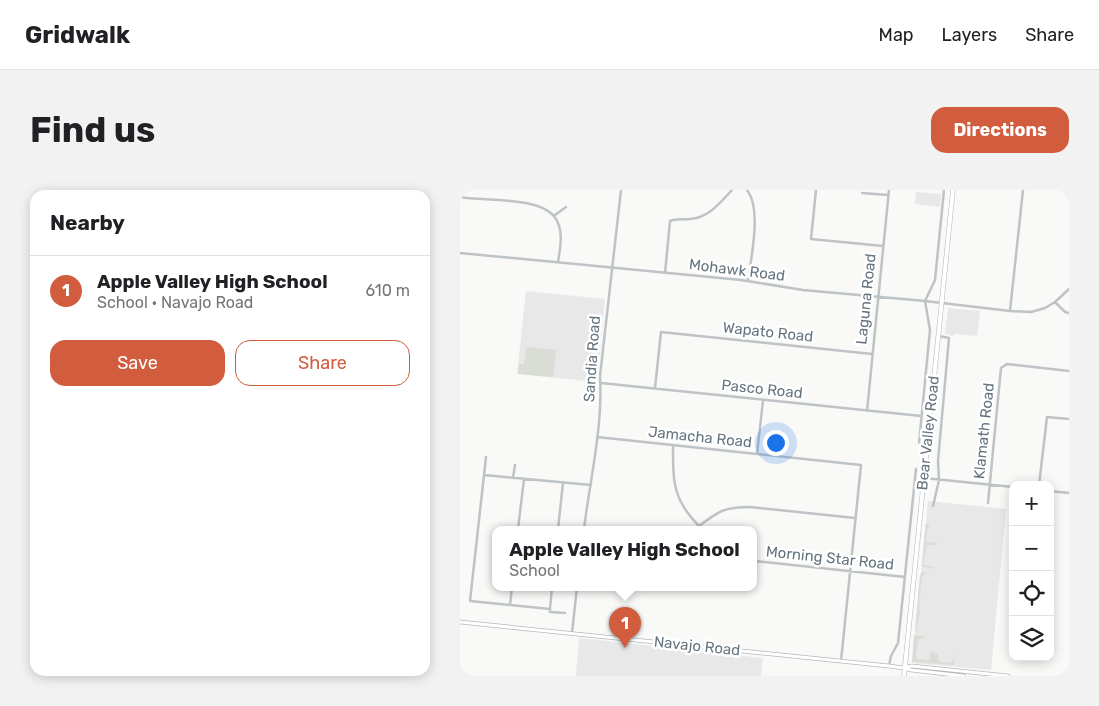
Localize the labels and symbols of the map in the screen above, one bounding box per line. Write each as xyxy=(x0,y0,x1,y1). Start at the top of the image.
street label: Laguna Road xyxy=(852,253,880,345)
street label: Mohawk Road xyxy=(688,255,786,285)
street label: Sandia Road xyxy=(580,315,604,403)
street label: Wapato Road xyxy=(722,318,814,346)
street label: Bear Valley Road xyxy=(913,375,943,491)
street label: Pasco Road xyxy=(721,376,803,402)
street label: Klamath Road xyxy=(970,382,998,480)
street label: Jamacha Road xyxy=(647,423,753,451)
your location xyxy=(763,430,789,456)
street label: Morning Star Road xyxy=(765,542,895,574)
pin: 1 xyxy=(609,607,641,648)
street label: Navajo Road xyxy=(653,633,741,659)

